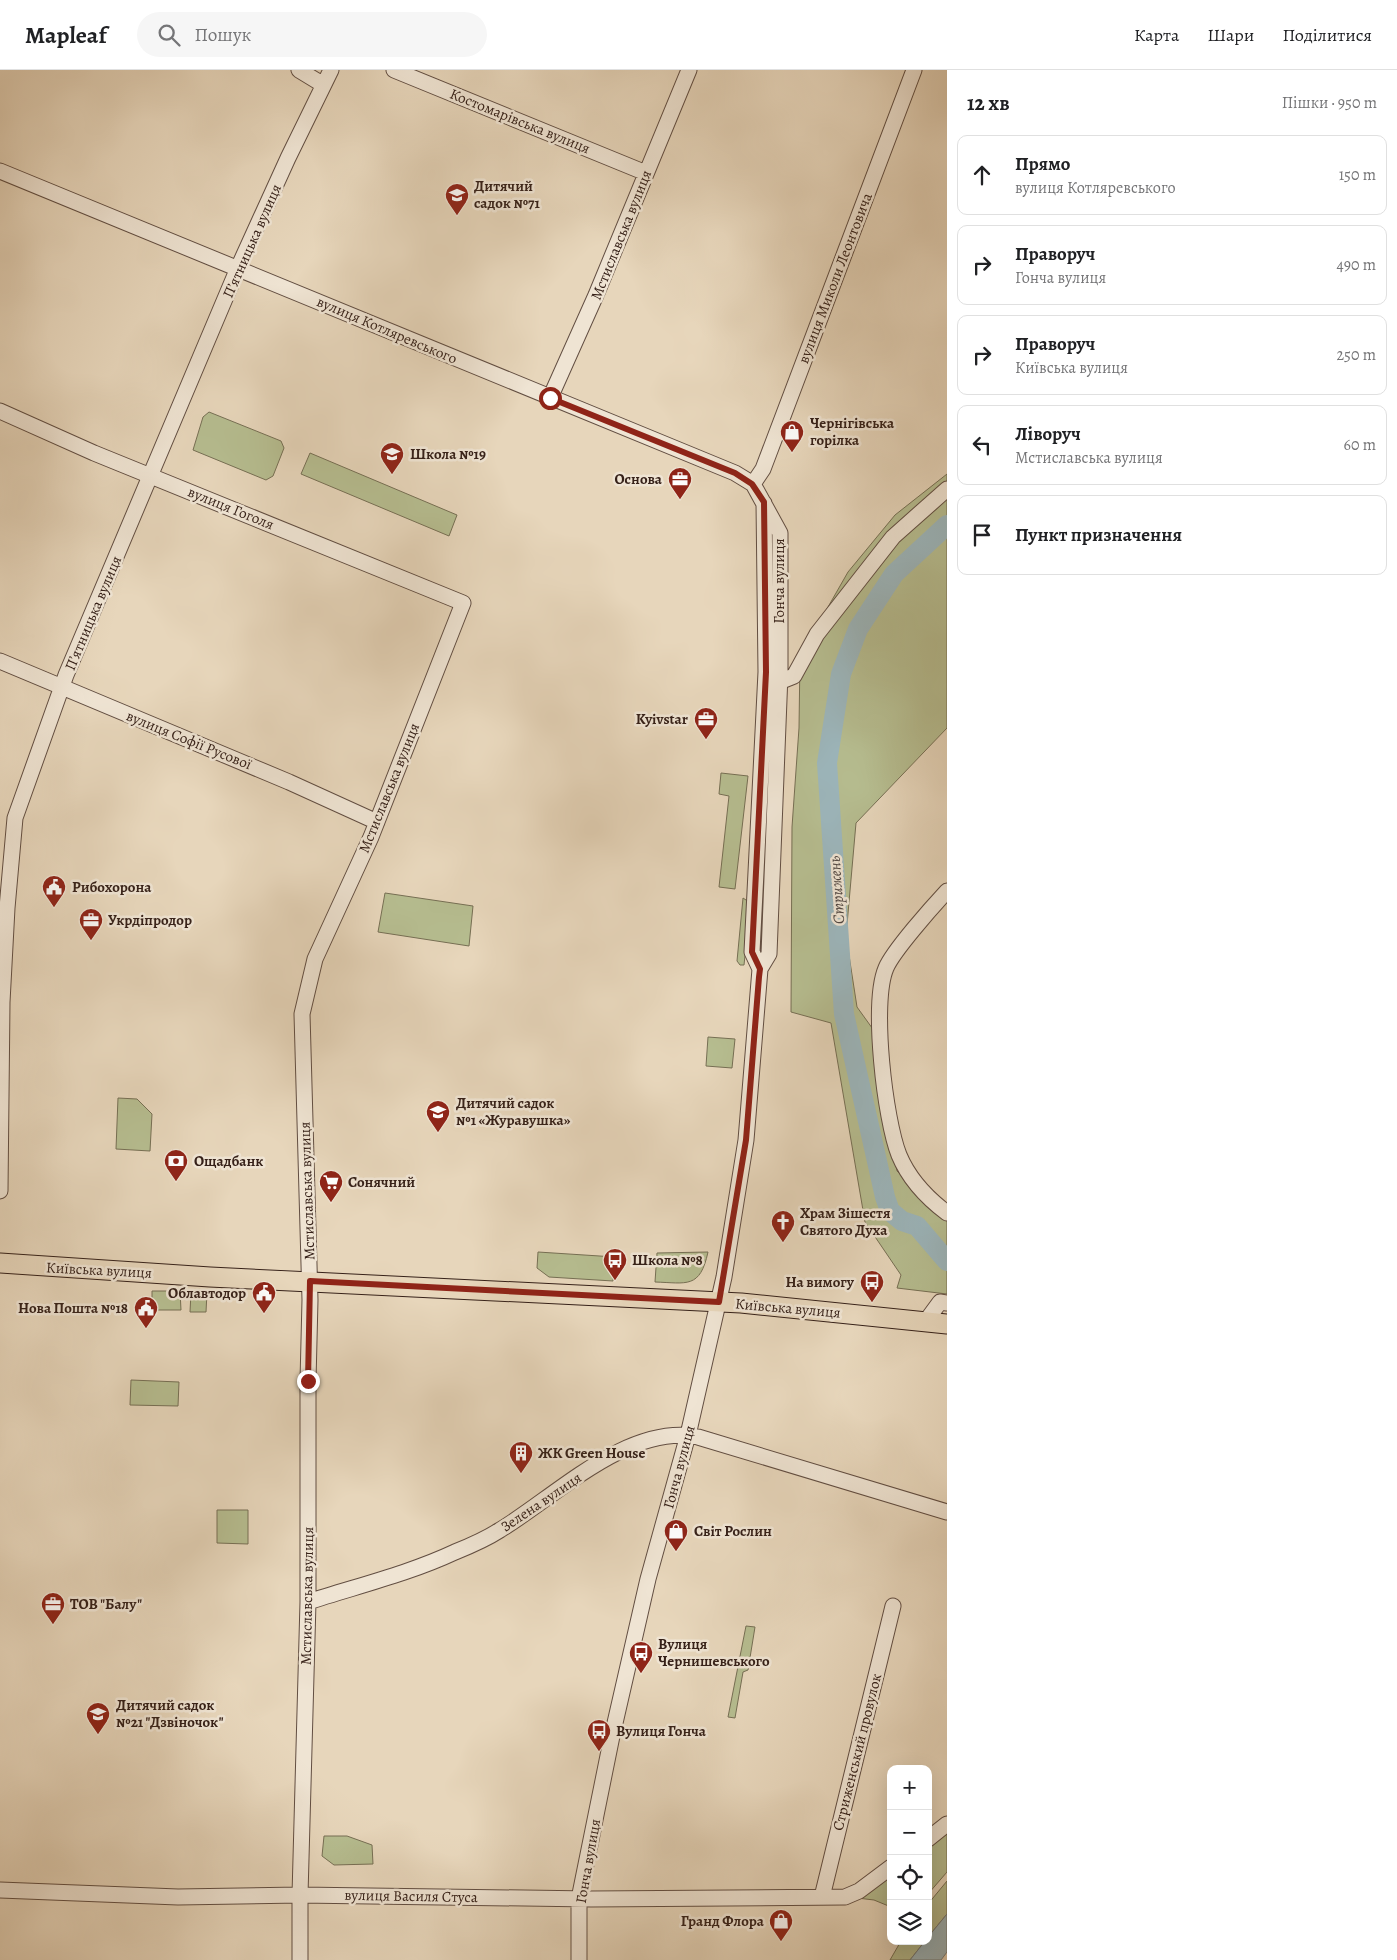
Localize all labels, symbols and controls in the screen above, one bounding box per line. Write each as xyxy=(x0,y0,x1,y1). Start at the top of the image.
search box xyxy=(137,12,487,57)
text: Mapleaf xyxy=(25,19,107,51)
icon: search xyxy=(155,21,183,49)
text: Пошук xyxy=(195,22,251,48)
text: Карта xyxy=(1134,23,1179,47)
text: Шари xyxy=(1207,23,1254,47)
text: Поділитися xyxy=(1282,23,1372,47)
street label: Костомарівська вулиця xyxy=(447,84,593,158)
text: 12 хв xyxy=(967,89,1010,117)
text: Пішки · 950 m xyxy=(1282,92,1377,114)
text: Прямо xyxy=(1015,151,1070,177)
icon: ahead xyxy=(968,161,996,189)
text: 150 m xyxy=(1339,164,1376,186)
street label: Мстиславська вулиця xyxy=(586,167,656,303)
place label: Дитячий садок №71 xyxy=(474,176,541,213)
text: вулиця Котляревського xyxy=(1015,177,1176,199)
street label: Пʼятницька вулиця xyxy=(218,181,286,301)
school or university icon: Дитячий садок №71 xyxy=(444,182,470,216)
street label: вулиця Миколи Леонтовича xyxy=(793,190,877,366)
text: Праворуч xyxy=(1015,241,1095,267)
icon: right xyxy=(968,251,996,279)
text: 490 m xyxy=(1336,254,1376,276)
text: Гонча вулиця xyxy=(1015,267,1106,289)
street label: вулиця Котляревського xyxy=(314,291,460,369)
text: Праворуч xyxy=(1015,331,1095,357)
icon: right xyxy=(968,341,996,369)
text: 250 m xyxy=(1337,344,1376,366)
text: Київська вулиця xyxy=(1015,357,1128,379)
route start xyxy=(539,387,562,410)
place label: Чернігівська горілка xyxy=(810,413,895,450)
shop icon: Чернігівська горілка xyxy=(779,419,805,453)
text: Ліворуч xyxy=(1015,421,1081,447)
icon: left xyxy=(968,431,996,459)
text: 60 m xyxy=(1344,434,1376,456)
school or university icon: Школа №19 xyxy=(379,441,405,475)
place label: Школа №19 xyxy=(410,444,486,464)
text: Мстиславська вулиця xyxy=(1015,447,1163,469)
office icon: Основа xyxy=(667,466,693,500)
place label: Основа xyxy=(615,469,663,489)
street label: вулиця Гоголя xyxy=(185,482,277,534)
icon: arrive xyxy=(968,521,996,549)
text: Пункт призначення xyxy=(1015,522,1182,548)
street label: Гонча вулиця xyxy=(769,538,789,624)
street label: Пʼятницька вулиця xyxy=(60,553,126,673)
street label: вулиця Софії Русової xyxy=(123,706,255,774)
office icon: Kyivstar xyxy=(693,706,719,740)
place label: Kyivstar xyxy=(636,709,688,729)
street label: Мстиславська вулиця xyxy=(354,720,424,856)
water label: Стрижень xyxy=(824,855,850,925)
public building icon: Рибохорона xyxy=(41,874,67,908)
place label: Рибохорона xyxy=(72,877,152,897)
office icon: Укрдіпродор xyxy=(78,907,104,941)
place label: Укрдіпродор xyxy=(108,910,192,930)
place label: Дитячий садок №1 «Журавушка» xyxy=(456,1093,571,1130)
school or university icon: Дитячий садок №1 «Журавушка» xyxy=(425,1099,451,1133)
street label: Мстиславська вулиця xyxy=(295,1121,319,1261)
bank icon: Ощадбанк xyxy=(163,1148,189,1182)
place label: Ощадбанк xyxy=(194,1151,263,1171)
supermarket icon: Сонячний xyxy=(318,1169,344,1203)
place label: Сонячний xyxy=(348,1172,415,1192)
place label: Храм Зішестя Святого Духа xyxy=(800,1203,891,1240)
church icon: Храм Зішестя Святого Духа xyxy=(770,1209,796,1243)
bus stop icon: Школа №8 xyxy=(602,1247,628,1281)
place label: Школа №8 xyxy=(632,1250,703,1270)
street label: Київська вулиця xyxy=(46,1257,152,1283)
bus stop icon: На вимогу xyxy=(859,1269,885,1303)
place label: На вимогу xyxy=(786,1272,855,1292)
public building icon: Облавтодор xyxy=(251,1280,277,1314)
place label: Облавтодор xyxy=(168,1283,246,1303)
street label: Київська вулиця xyxy=(734,1293,842,1323)
public building icon: Нова Пошта №18 xyxy=(133,1295,159,1329)
place label: Нова Пошта №18 xyxy=(18,1298,128,1318)
route end xyxy=(297,1370,320,1393)
street label: Гонча вулиця xyxy=(658,1423,700,1511)
building icon: ЖК Green House xyxy=(508,1440,534,1474)
place label: ЖК Green House xyxy=(538,1443,645,1463)
street label: Зелена вулиця xyxy=(497,1468,585,1536)
shop icon: Свiт Рослин xyxy=(663,1518,689,1552)
place label: Свiт Рослин xyxy=(694,1521,772,1541)
street label: Мстиславська вулиця xyxy=(296,1527,318,1665)
office icon: ТОВ "Балу" xyxy=(40,1591,66,1625)
place label: ТОВ "Балу" xyxy=(70,1594,142,1614)
place label: Вулиця Чернишевського xyxy=(658,1634,770,1671)
bus stop icon: Вулиця Чернишевського xyxy=(628,1640,654,1674)
street label: Стриженський провулок xyxy=(828,1671,886,1833)
place label: Дитячий садок №21 "Дзвіночок" xyxy=(116,1695,224,1732)
school or university icon: Дитячий садок №21 "Дзвіночок" xyxy=(85,1701,111,1735)
bus stop icon: Вулиця Гонча xyxy=(586,1718,612,1752)
place label: Вулиця Гонча xyxy=(616,1721,707,1741)
map controls xyxy=(887,1765,932,1945)
button: + xyxy=(887,1765,932,1810)
button: − xyxy=(887,1810,932,1855)
street label: Гонча вулиця xyxy=(571,1817,605,1905)
button: locate xyxy=(887,1855,932,1900)
street label: вулиця Василя Стуса xyxy=(344,1885,478,1907)
button: layers xyxy=(887,1900,932,1945)
shop icon: Гранд Флора xyxy=(768,1908,794,1942)
place label: Гранд Флора xyxy=(681,1911,765,1931)

